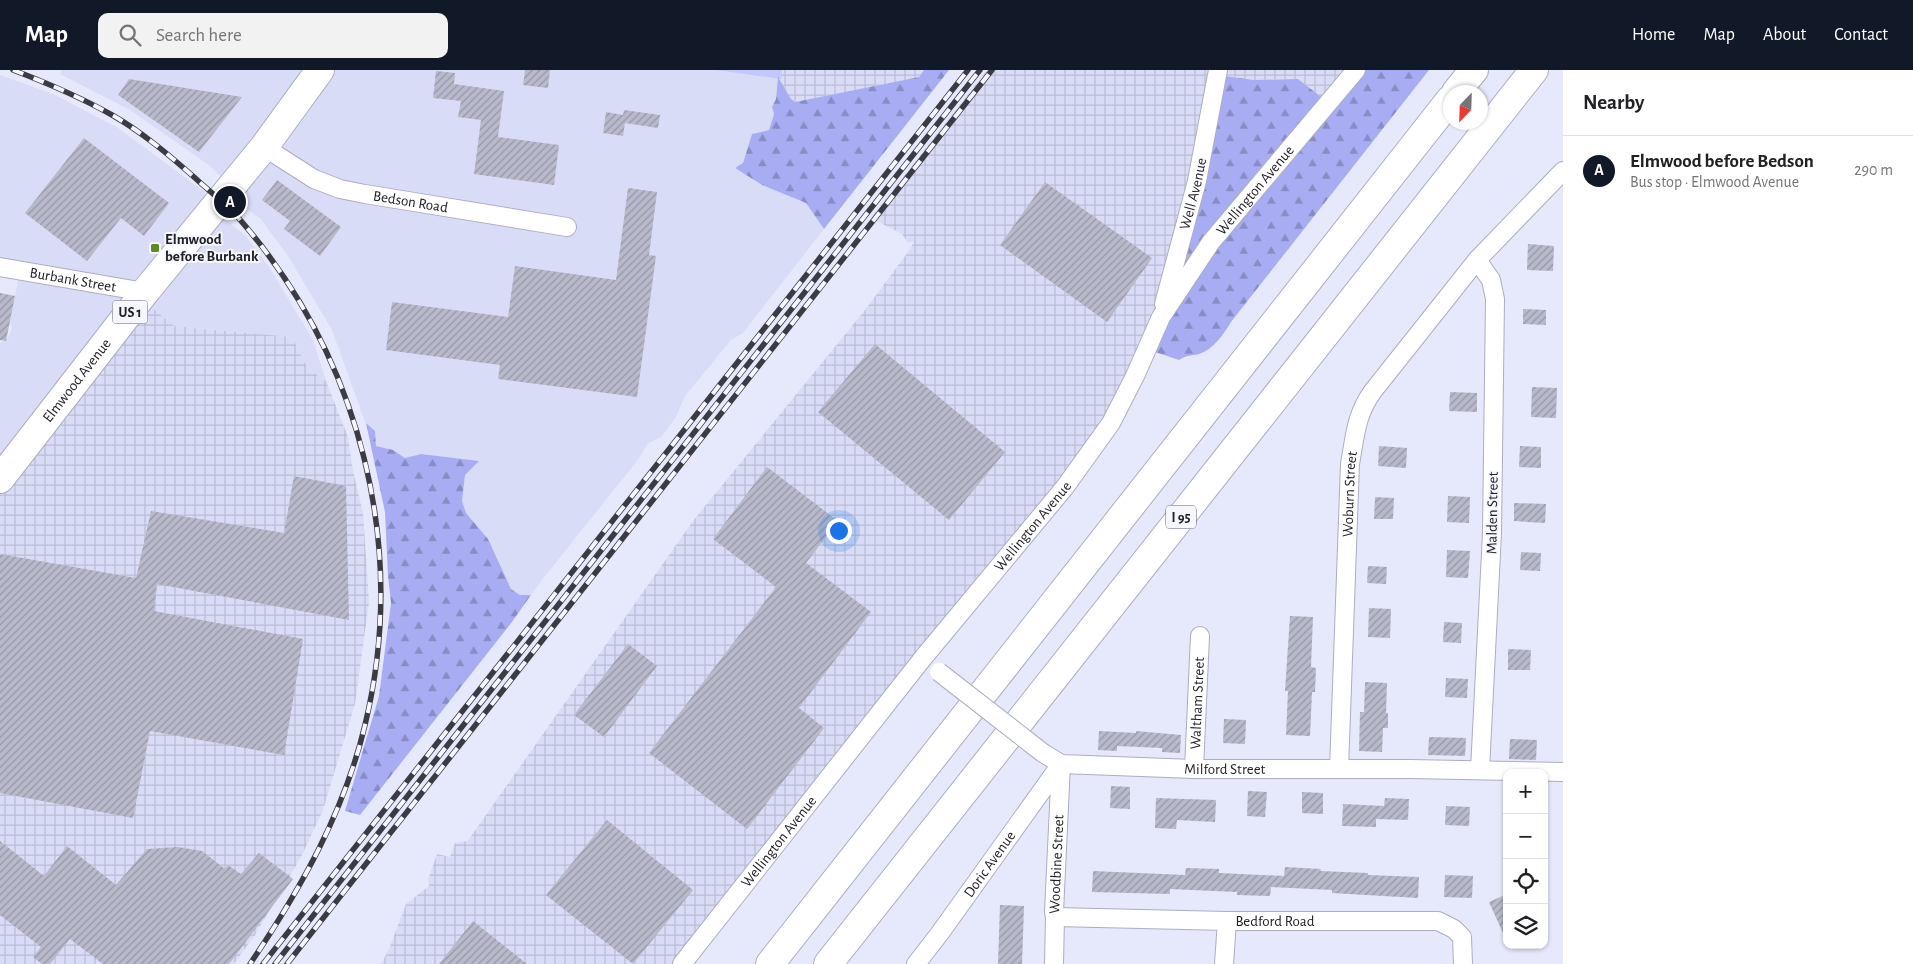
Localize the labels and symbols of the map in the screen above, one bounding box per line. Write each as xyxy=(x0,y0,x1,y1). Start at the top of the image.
north arrow xyxy=(1443,85,1488,130)
street label: Wellington Avenue xyxy=(1214,143,1297,238)
street label: Well Avenue xyxy=(1177,157,1209,231)
pin: A xyxy=(214,183,246,221)
street label: Bedson Road xyxy=(372,188,449,215)
place label: Elmwood before Burbank xyxy=(165,232,259,264)
marker: Elmwood before Burbank xyxy=(149,242,161,254)
street label: Burbank Street xyxy=(28,265,117,295)
road number: US 1 xyxy=(112,300,148,323)
street label: Elmwood Avenue xyxy=(40,336,114,425)
street label: Woburn Street xyxy=(1340,450,1360,537)
street label: Malden Street xyxy=(1484,471,1501,554)
street label: Wellington Avenue xyxy=(992,479,1074,574)
road number: I 95 xyxy=(1166,506,1196,528)
your location xyxy=(826,518,852,544)
street label: Waltham Street xyxy=(1188,656,1207,750)
street label: Milford Street xyxy=(1184,762,1266,777)
street label: Wellington Avenue xyxy=(738,793,819,890)
street label: Woodbine Street xyxy=(1047,814,1067,914)
street label: Doric Avenue xyxy=(961,828,1018,900)
street label: Bedford Road xyxy=(1235,914,1315,929)

